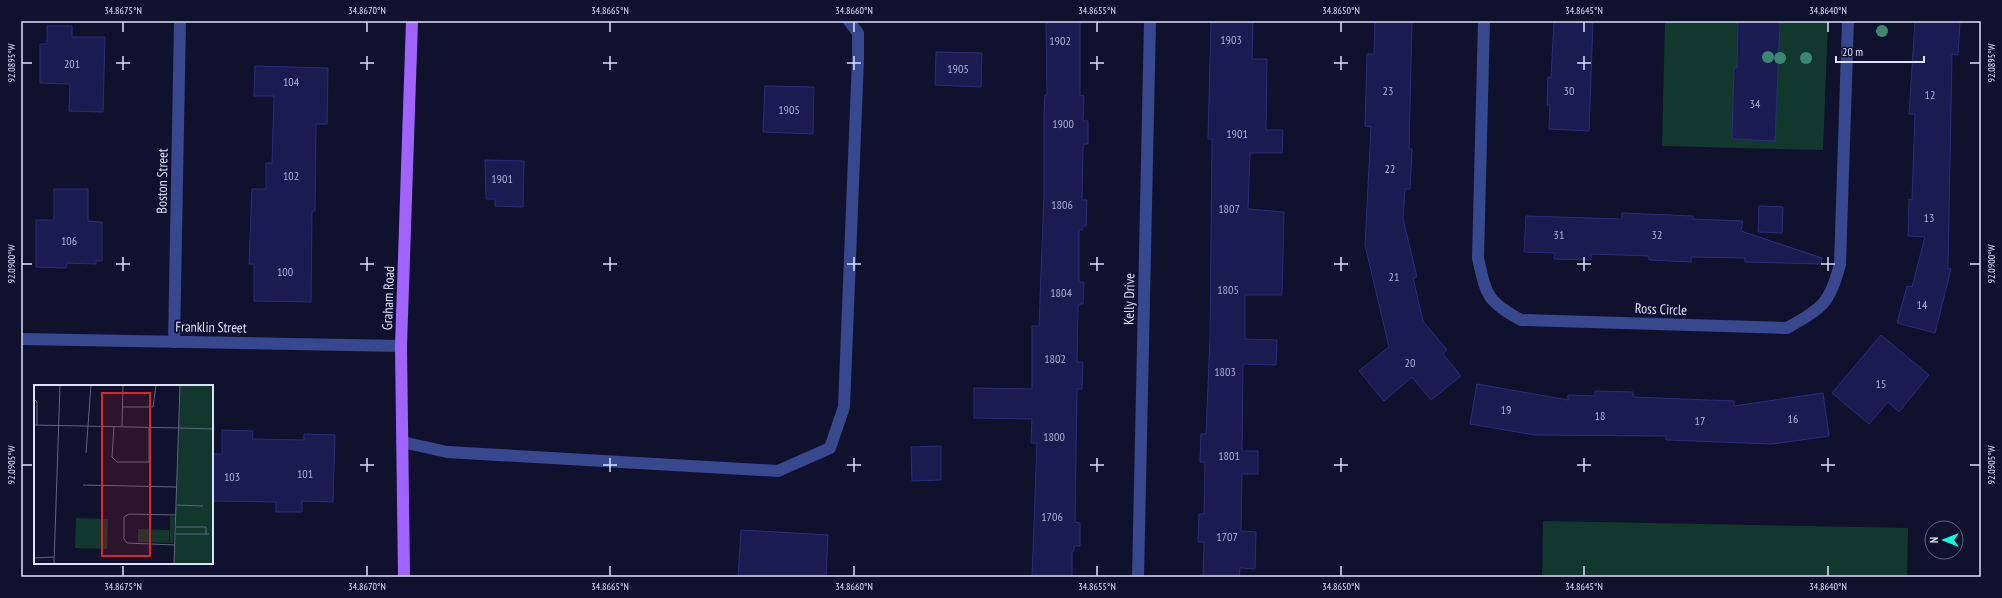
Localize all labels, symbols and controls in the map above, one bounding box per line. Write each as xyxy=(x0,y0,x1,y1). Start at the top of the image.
text: 34.8675°N xyxy=(104,4,142,17)
text: 34.8670°N xyxy=(348,4,386,17)
text: 34.8665°N xyxy=(591,4,629,17)
text: 34.8660°N xyxy=(835,4,873,17)
text: 34.8655°N xyxy=(1078,4,1116,17)
text: 34.8650°N xyxy=(1322,4,1360,17)
text: 34.8645°N xyxy=(1565,4,1603,17)
text: 34.8640°N xyxy=(1809,4,1847,17)
house number: 1903 xyxy=(1220,32,1242,47)
house number: 1902 xyxy=(1049,33,1071,48)
scale bar xyxy=(1836,38,1924,64)
text: 92.0895°W xyxy=(5,43,18,82)
text: 92.0895°W xyxy=(1985,43,1998,82)
text: 20 m xyxy=(1842,44,1863,59)
house number: 201 xyxy=(64,56,80,71)
house number: 1905 xyxy=(947,61,969,76)
house number: 104 xyxy=(283,74,300,89)
house number: 23 xyxy=(1383,83,1393,98)
house number: 30 xyxy=(1564,83,1574,98)
house number: 12 xyxy=(1925,87,1935,102)
house number: 34 xyxy=(1750,96,1761,111)
house number: 1905 xyxy=(778,102,800,117)
house number: 1900 xyxy=(1052,116,1074,131)
house number: 1901 xyxy=(1226,126,1248,141)
street label: Boston Street xyxy=(152,148,172,214)
house number: 22 xyxy=(1385,161,1395,176)
house number: 102 xyxy=(283,168,299,183)
house number: 1901 xyxy=(491,171,513,186)
house number: 1806 xyxy=(1051,197,1073,212)
house number: 1807 xyxy=(1218,201,1240,216)
house number: 13 xyxy=(1924,210,1934,225)
house number: 31 xyxy=(1554,227,1564,242)
house number: 32 xyxy=(1652,227,1662,242)
house number: 106 xyxy=(61,233,77,248)
text: 92.0900°W xyxy=(5,244,18,283)
text: 92.0900°W xyxy=(1985,244,1998,283)
house number: 100 xyxy=(277,264,293,279)
street label: Graham Road xyxy=(378,266,398,330)
house number: 21 xyxy=(1389,269,1399,284)
street label: Kelly Drive xyxy=(1120,273,1138,325)
house number: 1805 xyxy=(1217,282,1239,297)
house number: 1804 xyxy=(1050,285,1072,300)
house number: 14 xyxy=(1917,297,1928,312)
street label: Ross Circle xyxy=(1635,299,1687,319)
street label: Franklin Street xyxy=(175,317,247,337)
house number: 1802 xyxy=(1044,351,1066,366)
house number: 20 xyxy=(1405,355,1415,370)
house number: 1803 xyxy=(1214,364,1236,379)
house number: 15 xyxy=(1876,376,1886,391)
inset map xyxy=(34,385,213,564)
house number: 19 xyxy=(1501,402,1511,417)
house number: 18 xyxy=(1595,408,1605,423)
house number: 16 xyxy=(1788,411,1798,426)
house number: 17 xyxy=(1695,413,1705,428)
house number: 1800 xyxy=(1043,429,1065,444)
text: 92.0905°W xyxy=(5,445,18,484)
text: 92.0905°W xyxy=(1985,445,1998,484)
house number: 1801 xyxy=(1218,448,1240,463)
house number: 101 xyxy=(297,466,313,481)
house number: 103 xyxy=(224,469,240,484)
house number: 1706 xyxy=(1041,509,1063,524)
north arrow xyxy=(1924,520,1964,560)
house number: 1707 xyxy=(1216,529,1238,544)
text: N xyxy=(1927,537,1941,543)
text: 34.8675°N xyxy=(104,580,142,593)
text: 34.8670°N xyxy=(348,580,386,593)
text: 34.8665°N xyxy=(591,580,629,593)
text: 34.8660°N xyxy=(835,580,873,593)
text: 34.8655°N xyxy=(1078,580,1116,593)
text: 34.8650°N xyxy=(1322,580,1360,593)
text: 34.8645°N xyxy=(1565,580,1603,593)
text: 34.8640°N xyxy=(1809,580,1847,593)

